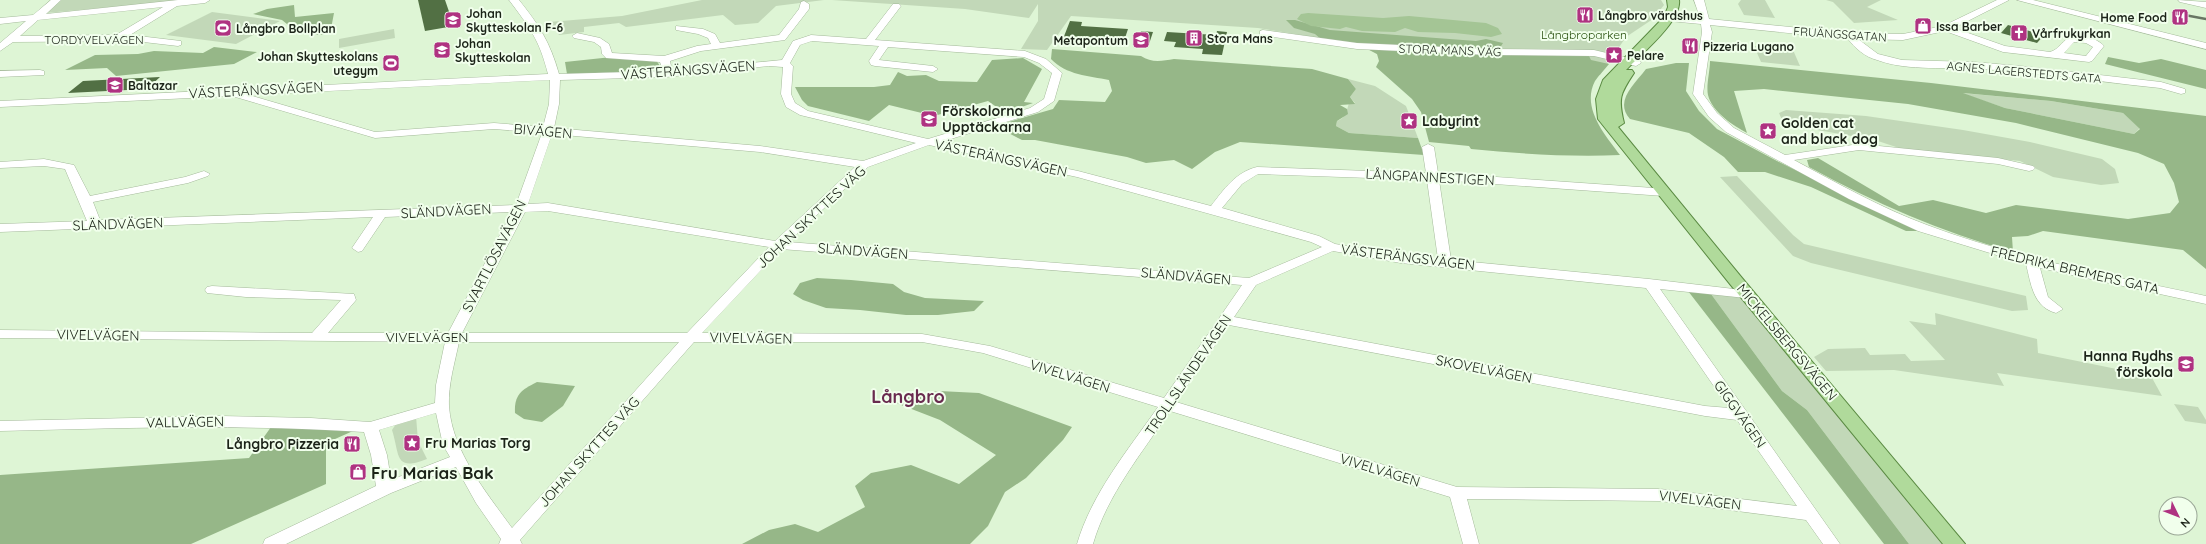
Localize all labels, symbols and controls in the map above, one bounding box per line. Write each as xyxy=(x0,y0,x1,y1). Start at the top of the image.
restaurant icon: Långbro värdshus xyxy=(1575,5,1595,25)
place label: Johan Skytteskolan F-6 xyxy=(466,6,563,35)
restaurant icon: Home Food xyxy=(2170,7,2190,27)
place label: Långbro värdshus xyxy=(1598,8,1703,23)
school or university icon: Johan Skytteskolan F-6 xyxy=(443,10,463,30)
place label: Home Food xyxy=(2100,10,2167,25)
shop icon: Issa Barber xyxy=(1913,16,1933,36)
sports icon: Långbro Bollplan xyxy=(213,18,233,38)
place label: Issa Barber xyxy=(1936,19,2002,34)
place label: Långbro Bollplan xyxy=(236,21,336,36)
street label: FRUÄNGSGATAN xyxy=(1793,23,1887,45)
church icon: Vårfrukyrkan xyxy=(2009,23,2029,43)
place label: Vårfrukyrkan xyxy=(2032,26,2111,41)
park label: Långbroparken xyxy=(1541,27,1627,42)
building icon: Stora Mans xyxy=(1184,28,1204,48)
school or university icon: Metapontum xyxy=(1131,30,1151,50)
place label: Stora Mans xyxy=(1207,31,1273,46)
street label: TORDYVELVÄGEN xyxy=(44,32,144,47)
place label: Metapontum xyxy=(1053,33,1128,48)
place label: Johan Skytteskolan xyxy=(455,36,531,65)
restaurant icon: Pizzeria Lugano xyxy=(1680,36,1700,56)
place label: Pizzeria Lugano xyxy=(1703,39,1795,54)
school or university icon: Johan Skytteskolan xyxy=(432,40,452,60)
street label: STORA MANS VÄG xyxy=(1398,41,1502,59)
place icon: Pelare xyxy=(1604,45,1624,65)
place label: Pelare xyxy=(1627,48,1664,63)
place label: Johan Skytteskolans utegym xyxy=(257,49,378,78)
sports icon: Johan Skytteskolans utegym xyxy=(381,53,401,73)
street label: VÄSTERÄNGSVÄGEN xyxy=(620,56,756,84)
street label: AGNES LAGERSTEDTS GATA xyxy=(1946,58,2102,86)
school or university icon: Baltazar xyxy=(105,75,125,95)
street label: VÄSTERÄNGSVÄGEN xyxy=(188,77,324,103)
place label: Baltazar xyxy=(128,78,178,93)
place label: Förskolorna Upptäckarna xyxy=(942,102,1031,136)
school or university icon: Förskolorna Upptäckarna xyxy=(919,109,939,129)
place icon: Labyrint xyxy=(1399,111,1419,131)
place label: Labyrint xyxy=(1422,112,1479,130)
place label: Golden cat and black dog xyxy=(1781,114,1878,148)
street label: BIVÄGEN xyxy=(513,119,573,143)
place icon: Golden cat and black dog xyxy=(1758,121,1778,141)
street label: VÄSTERÄNGSVÄGEN xyxy=(933,135,1069,181)
street label: JOHAN SKYTTES VÄG xyxy=(753,162,869,272)
street label: LÅNGPANNESTIGEN xyxy=(1365,165,1495,189)
street label: SVARTLÖSAVÄGEN xyxy=(458,197,530,315)
street label: SLÄNDVÄGEN xyxy=(400,200,492,222)
street label: SLÄNDVÄGEN xyxy=(72,213,164,235)
street label: SLÄNDVÄGEN xyxy=(817,239,909,263)
street label: VÄSTERÄNGSVÄGEN xyxy=(1340,240,1476,274)
street label: FREDRIKA BREMERS GATA xyxy=(1989,242,2161,298)
street label: SLÄNDVÄGEN xyxy=(1140,263,1232,289)
street label: MICKELSBERGSVÄGEN xyxy=(1733,280,1841,404)
street label: TROLLSLÄNDEVÄGEN xyxy=(1141,311,1235,439)
street label: VIVELVÄGEN xyxy=(56,325,140,345)
street label: VIVELVÄGEN xyxy=(385,328,469,346)
street label: VIVELVÄGEN xyxy=(709,328,793,348)
place label: Hanna Rydhs förskola xyxy=(2083,347,2173,381)
street label: SKOVELVÄGEN xyxy=(1434,351,1534,387)
school or university icon: Hanna Rydhs förskola xyxy=(2176,354,2196,374)
street label: VIVELVÄGEN xyxy=(1028,355,1112,397)
street label: GIGGVÄGEN xyxy=(1710,377,1770,451)
district label: Långbro xyxy=(871,385,945,408)
street label: JOHAN SKYTTES VÄG xyxy=(535,393,643,511)
street label: VALLVÄGEN xyxy=(146,412,224,432)
place icon: Fru Marias Torg xyxy=(402,433,422,453)
restaurant icon: Långbro Pizzeria xyxy=(342,434,362,454)
place label: Fru Marias Torg xyxy=(425,434,531,452)
place label: Långbro Pizzeria xyxy=(226,435,339,453)
street label: VIVELVÄGEN xyxy=(1338,449,1422,491)
shop icon: Fru Marias Bak xyxy=(348,462,368,482)
place label: Fru Marias Bak xyxy=(371,462,494,483)
street label: VIVELVÄGEN xyxy=(1658,486,1742,514)
north arrow xyxy=(2158,496,2198,536)
text: N xyxy=(2177,515,2193,531)

